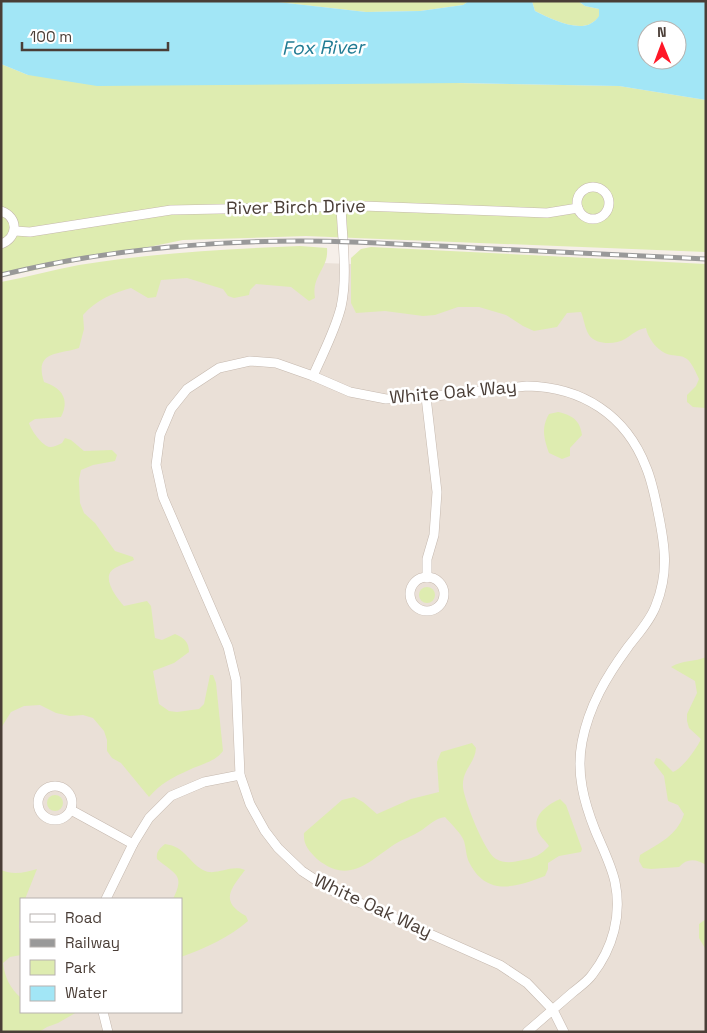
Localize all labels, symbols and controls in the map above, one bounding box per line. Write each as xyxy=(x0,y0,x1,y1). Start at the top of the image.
scale bar xyxy=(22,20,169,52)
north arrow xyxy=(637,20,687,70)
text: N xyxy=(657,23,667,41)
text: 100 m xyxy=(30,27,72,46)
water label: Fox River xyxy=(282,34,366,61)
street label: River Birch Drive xyxy=(226,194,366,219)
street label: White Oak Way xyxy=(388,374,518,409)
street label: White Oak Way xyxy=(310,868,436,943)
legend xyxy=(20,898,182,1013)
text: Road xyxy=(65,908,102,927)
text: Railway xyxy=(65,933,120,952)
text: Park xyxy=(65,958,96,977)
text: Water xyxy=(65,983,108,1002)

